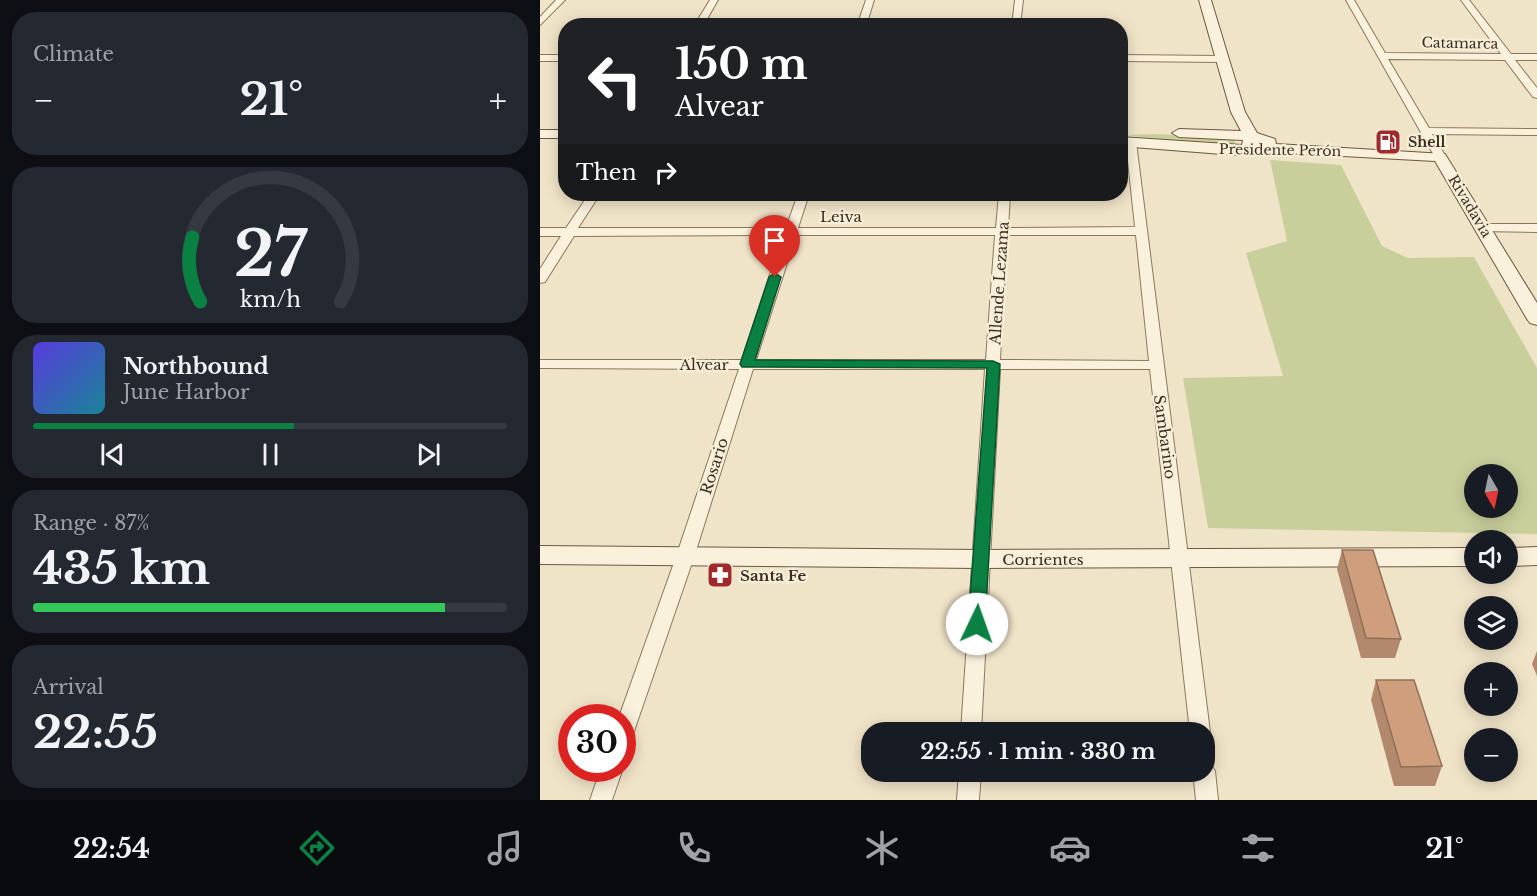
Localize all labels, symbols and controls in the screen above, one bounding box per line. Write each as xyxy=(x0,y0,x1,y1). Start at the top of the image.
street label: Catamarca xyxy=(1422,33,1499,53)
text: 150 m xyxy=(675,38,808,90)
text: Climate xyxy=(33,42,114,66)
icon: left xyxy=(576,42,654,120)
text: 21° xyxy=(239,71,303,127)
text: − xyxy=(33,80,54,121)
text: + xyxy=(489,80,507,121)
text: Alvear xyxy=(675,90,764,123)
fuel station icon: Shell xyxy=(1373,127,1403,157)
place label: Shell xyxy=(1408,133,1445,151)
street label: Presidente Perón xyxy=(1219,140,1342,160)
icon: right xyxy=(649,156,682,189)
text: Then xyxy=(576,159,637,186)
street label: Rivadavia xyxy=(1444,171,1496,241)
street label: Leiva xyxy=(820,207,863,226)
text: 27 xyxy=(234,215,307,293)
pin xyxy=(749,215,800,277)
street label: Allende Lezama xyxy=(985,220,1013,346)
icon: arrive xyxy=(758,224,791,257)
text: km/h xyxy=(240,286,301,313)
text: Northbound xyxy=(123,353,269,380)
street label: Alvear xyxy=(678,355,729,374)
text: June Harbor xyxy=(123,380,250,404)
street label: Sambarino xyxy=(1150,394,1180,480)
street label: Rosario xyxy=(696,435,732,497)
icon: previous xyxy=(96,438,129,471)
icon: pause xyxy=(254,438,287,471)
icon: next xyxy=(412,438,445,471)
north arrow xyxy=(1464,464,1518,518)
map controls xyxy=(1464,464,1518,782)
text: Range · 87% xyxy=(33,511,150,535)
button: sound xyxy=(1464,530,1518,584)
text: 435 km xyxy=(33,540,210,596)
street label: Corrientes xyxy=(1002,550,1084,569)
pharmacy icon: Santa Fe xyxy=(705,560,735,590)
place label: Santa Fe xyxy=(740,566,807,585)
position arrow xyxy=(945,592,1009,656)
button: layers xyxy=(1464,596,1518,650)
button: + xyxy=(1464,662,1518,716)
text: Arrival xyxy=(33,675,104,699)
text: 22:55 xyxy=(33,704,158,760)
speed limit sign: 30 xyxy=(558,704,636,782)
button: − xyxy=(1464,728,1518,782)
text: 22:55 · 1 min · 330 m xyxy=(920,738,1156,765)
icon: directions xyxy=(296,827,338,869)
icon: music xyxy=(484,827,526,869)
icon: phone xyxy=(673,827,715,869)
icon: climate xyxy=(861,827,903,869)
icon: car xyxy=(1049,827,1091,869)
icon: filters xyxy=(1237,827,1279,869)
text: 22:54 xyxy=(73,832,150,865)
text: 21° xyxy=(1425,832,1464,865)

